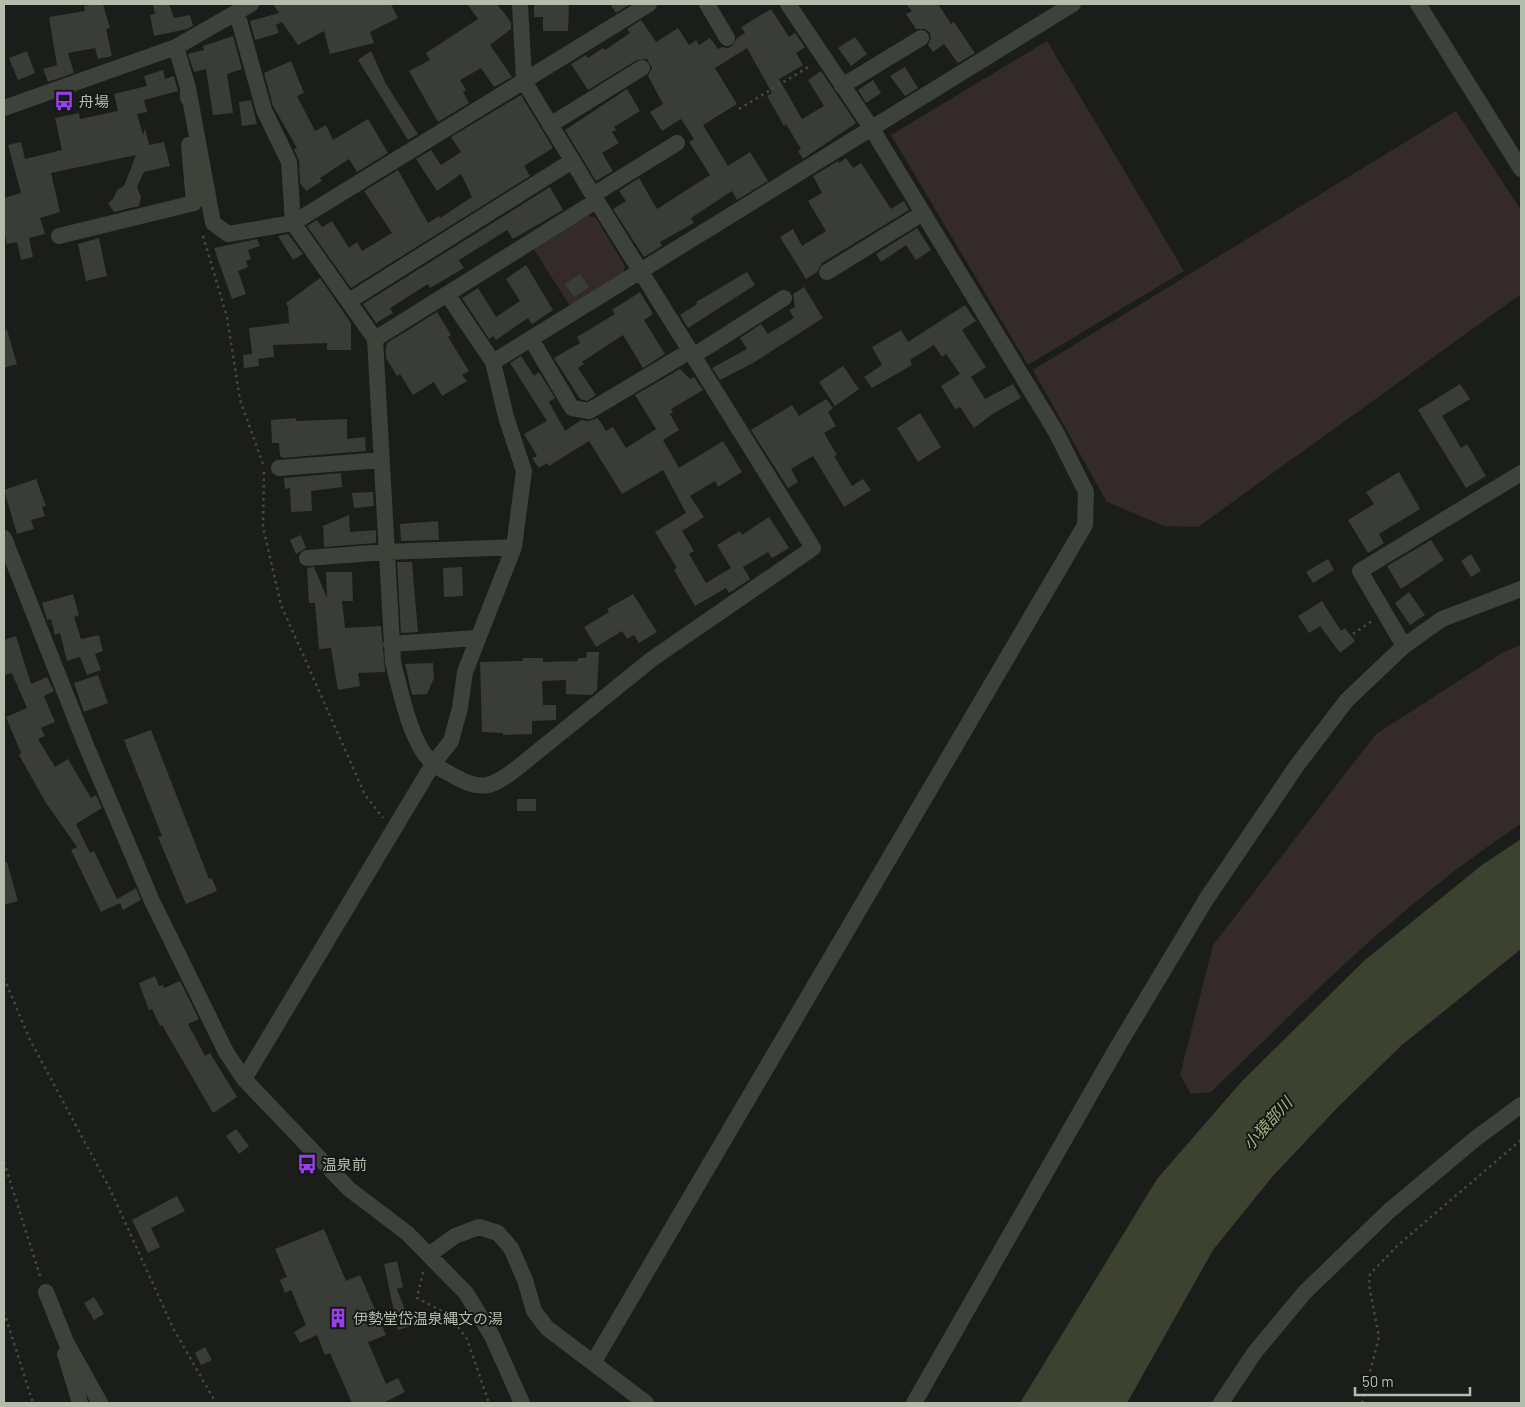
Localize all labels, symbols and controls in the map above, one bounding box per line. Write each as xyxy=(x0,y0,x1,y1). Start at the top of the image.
bus stop icon: 舟場 xyxy=(53,90,75,112)
place label: 舟場 xyxy=(79,92,109,110)
water label: 小猿部川 xyxy=(1239,1091,1297,1153)
bus stop icon: 温泉前 xyxy=(296,1153,318,1175)
place label: 温泉前 xyxy=(322,1155,367,1173)
building icon: 伊勢堂岱温泉縄文の湯 xyxy=(327,1307,349,1329)
place label: 伊勢堂岱温泉縄文の湯 xyxy=(353,1309,503,1327)
scale bar xyxy=(1355,1364,1470,1396)
text: 50 m xyxy=(1362,1372,1394,1390)

